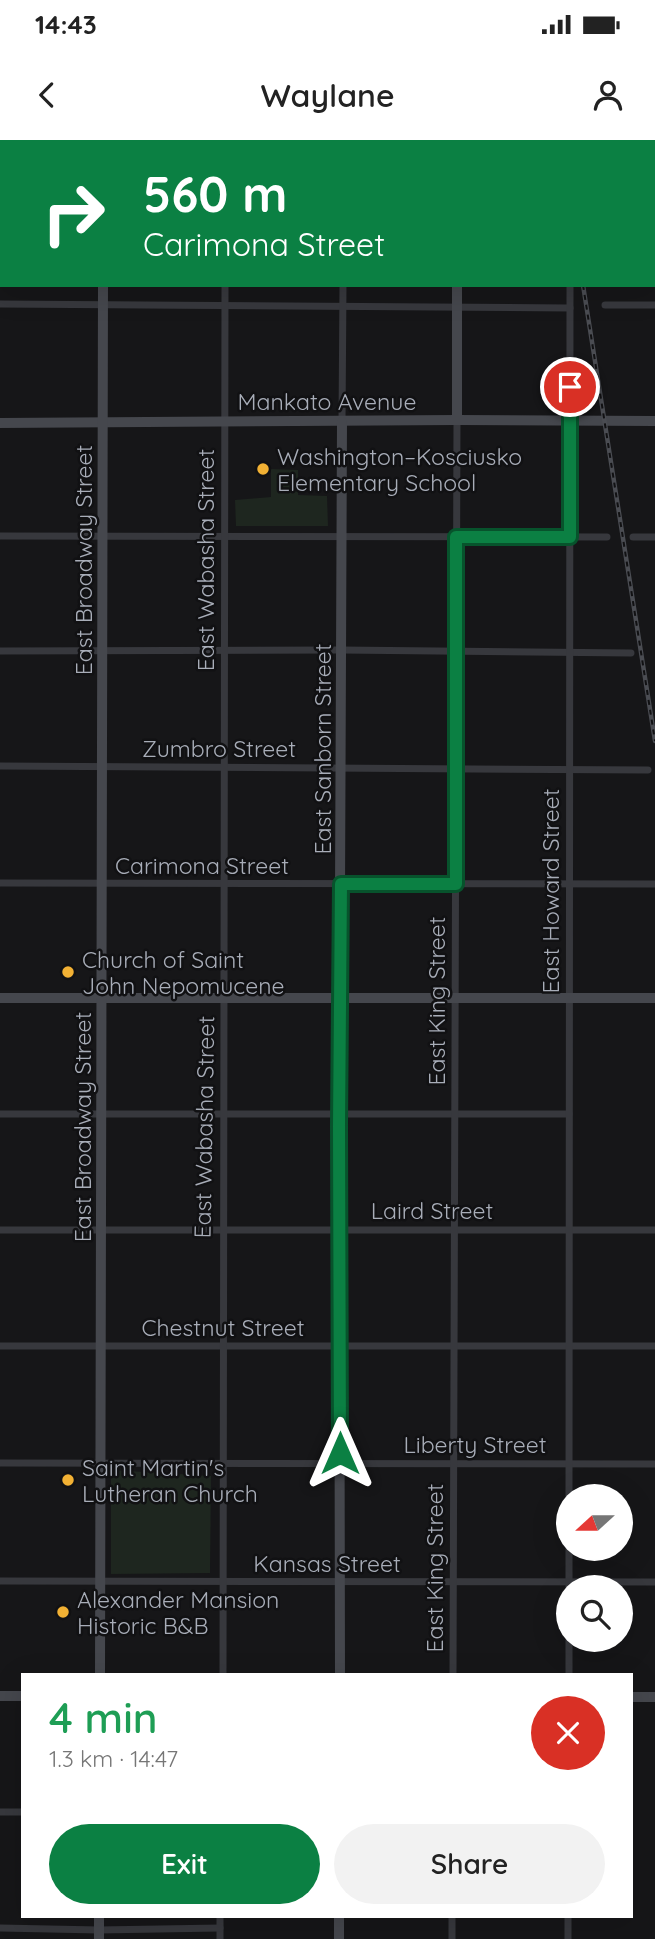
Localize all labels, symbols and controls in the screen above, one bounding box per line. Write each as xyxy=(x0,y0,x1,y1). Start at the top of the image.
text: 14:43 xyxy=(35,8,97,41)
text: Waylane xyxy=(260,75,395,115)
icon: back xyxy=(28,76,66,114)
icon: person xyxy=(589,76,627,114)
text: 560 m xyxy=(143,163,287,224)
icon: right xyxy=(28,168,119,259)
text: Carimona Street xyxy=(143,224,385,264)
pin xyxy=(540,357,600,417)
icon: arrive xyxy=(551,368,589,406)
street label: Mankato Avenue xyxy=(238,387,416,416)
place label: Washington–Kosciusko Elementary School xyxy=(277,442,522,497)
street label: East Broadway Street xyxy=(69,445,98,675)
street label: East Wabasha Street xyxy=(191,448,220,671)
marker: Washington–Kosciusko Elementary School xyxy=(255,461,271,477)
street label: East Sanborn Street xyxy=(308,643,337,855)
street label: Zumbro Street xyxy=(142,734,296,763)
street label: East Howard Street xyxy=(536,788,565,994)
street label: Carimona Street xyxy=(115,851,289,880)
street label: East King Street xyxy=(422,916,451,1086)
place label: Church of Saint John Nepomucene xyxy=(82,945,285,1000)
marker: Church of Saint John Nepomucene xyxy=(60,964,76,980)
street label: East Broadway Street xyxy=(68,1012,97,1242)
street label: East Wabasha Street xyxy=(188,1015,220,1239)
street label: Laird Street xyxy=(371,1196,493,1225)
street label: Chestnut Street xyxy=(142,1313,305,1342)
position arrow xyxy=(303,1416,377,1490)
street label: Liberty Street xyxy=(404,1430,547,1459)
place label: Saint Martin's Lutheran Church xyxy=(82,1453,258,1508)
marker: Saint Martin's Lutheran Church xyxy=(60,1472,76,1488)
street label: East King Street xyxy=(420,1483,449,1653)
north arrow xyxy=(556,1484,634,1561)
map controls xyxy=(556,1484,633,1652)
street label: Kansas Street xyxy=(253,1549,401,1578)
button: search xyxy=(556,1575,633,1652)
place label: Alexander Mansion Historic B&B xyxy=(77,1585,279,1640)
marker: Alexander Mansion Historic B&B xyxy=(55,1604,71,1620)
text: 4 min xyxy=(49,1691,158,1744)
button: close xyxy=(531,1696,605,1770)
text: 1.3 km · 14:47 xyxy=(49,1744,178,1773)
button: Exit xyxy=(49,1824,320,1904)
button: Share xyxy=(334,1824,605,1904)

